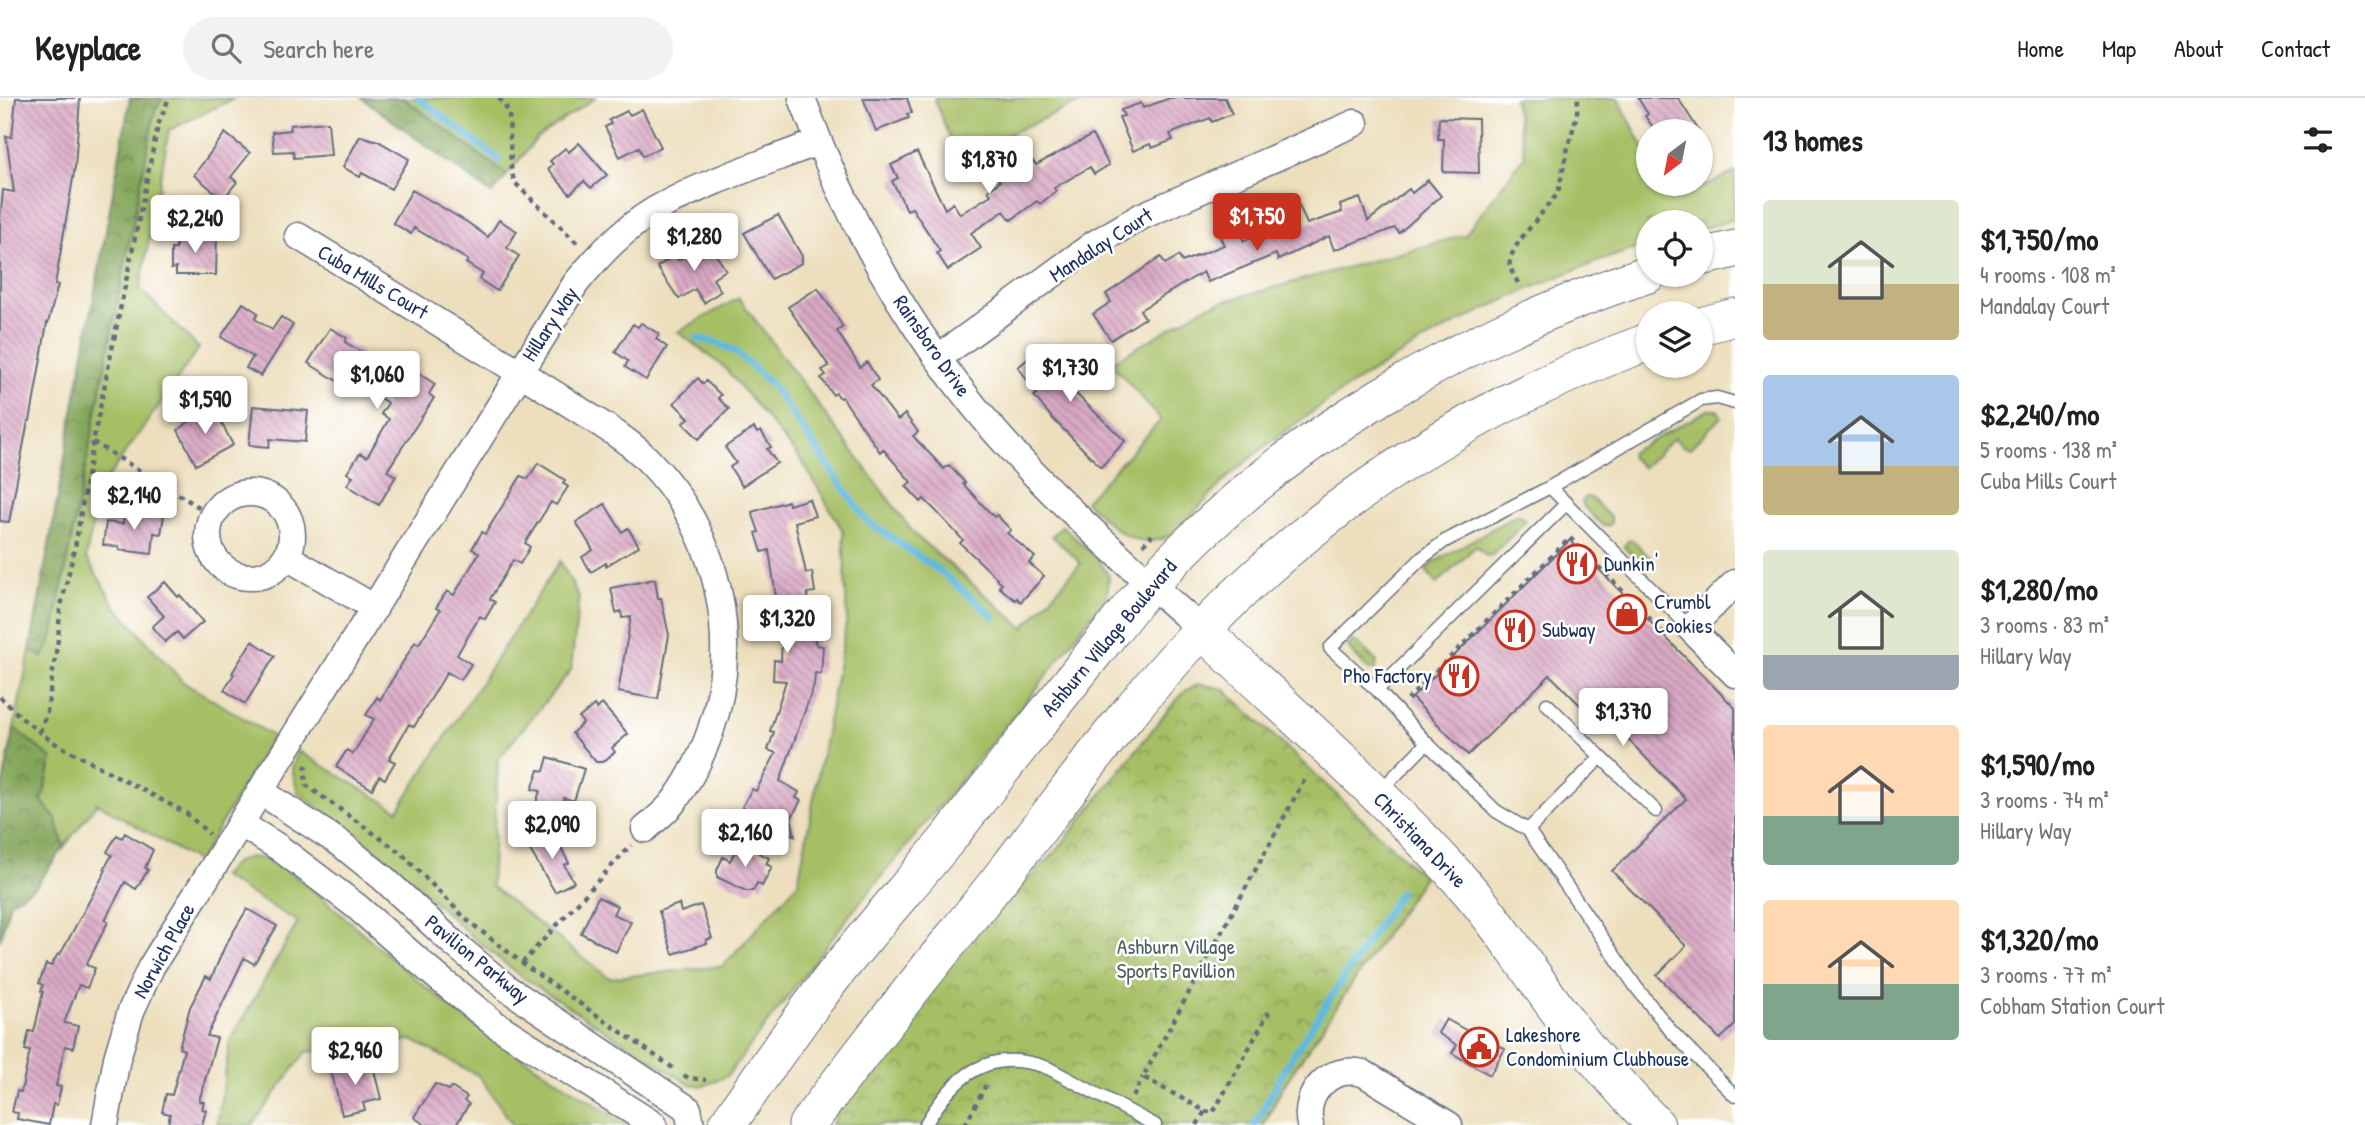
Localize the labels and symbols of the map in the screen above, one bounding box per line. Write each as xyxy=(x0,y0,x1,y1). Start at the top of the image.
north arrow xyxy=(1636,119,1713,196)
pin: $1,870 xyxy=(932,136,1046,196)
pin: $1,750 xyxy=(1200,194,1314,253)
pin: $2,240 xyxy=(138,195,252,255)
street label: Mandalay Court xyxy=(1043,200,1159,289)
pin: $1,280 xyxy=(637,214,751,273)
street label: Cuba Mills Court xyxy=(312,237,435,326)
street label: Hillary Way xyxy=(515,281,585,367)
street label: Rainsboro Drive xyxy=(887,289,978,402)
pin: $1,730 xyxy=(1013,344,1127,404)
pin: $1,060 xyxy=(320,352,434,411)
pin: $1,590 xyxy=(148,376,262,436)
pin: $2,140 xyxy=(77,472,191,532)
restaurant icon: Dunkin' xyxy=(1556,543,1598,585)
place label: Dunkin' xyxy=(1604,549,1658,578)
street label: Ashburn Village Boulevard xyxy=(1034,553,1183,723)
place label: Crumbl Cookies xyxy=(1654,587,1712,640)
shop icon: Crumbl Cookies xyxy=(1606,593,1648,635)
pin: $1,320 xyxy=(730,596,844,655)
restaurant icon: Subway xyxy=(1494,609,1536,651)
place label: Subway xyxy=(1542,615,1596,644)
restaurant icon: Pho Factory xyxy=(1438,655,1480,697)
place label: Pho Factory xyxy=(1343,661,1432,690)
pin: $1,370 xyxy=(1566,688,1680,748)
street label: Christiana Drive xyxy=(1367,785,1474,894)
pin: $2,090 xyxy=(495,802,609,861)
pin: $2,160 xyxy=(688,810,802,869)
street label: Norwich Place xyxy=(126,898,202,1003)
street label: Pavilion Parkway xyxy=(419,908,536,1010)
park label: Ashburn Village Sports Pavillion xyxy=(1117,932,1235,985)
place label: Lakeshore Condominium Clubhouse xyxy=(1506,1020,1689,1073)
public building icon: Lakeshore Condominium Clubhouse xyxy=(1458,1026,1500,1068)
pin: $2,960 xyxy=(298,1028,412,1087)

